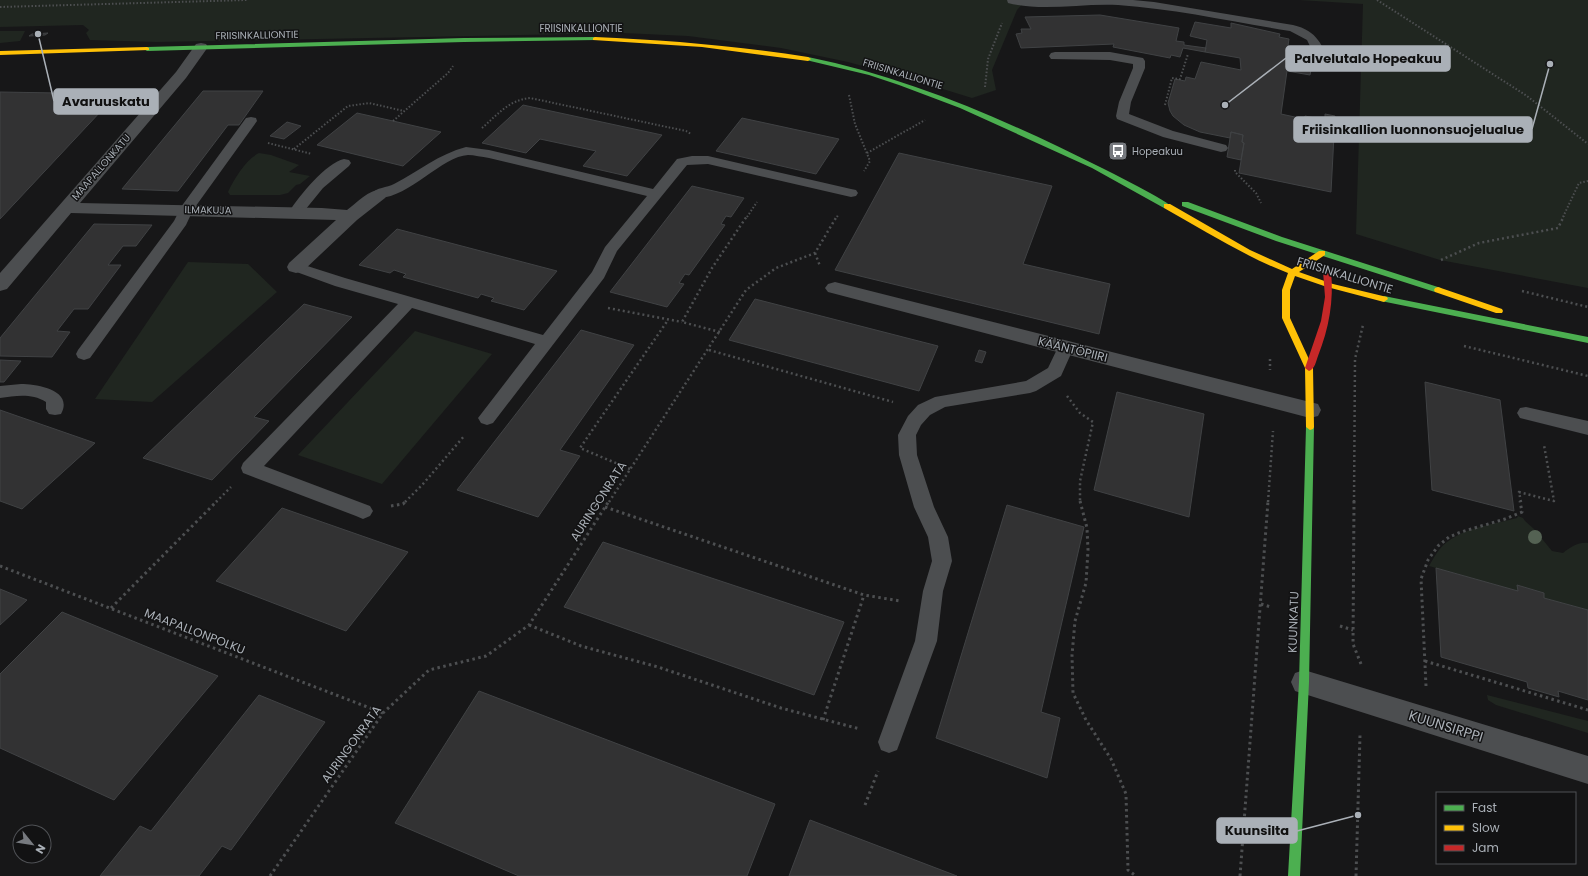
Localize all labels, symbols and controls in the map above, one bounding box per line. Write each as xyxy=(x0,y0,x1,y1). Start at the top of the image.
street label: FRIISINKALLIONTIE xyxy=(539,21,623,36)
street label: FRIISINKALLIONTIE xyxy=(215,27,299,43)
callout: Palvelutalo Hopeakuu xyxy=(1286,46,1450,71)
text: Palvelutalo Hopeakuu xyxy=(1294,49,1442,68)
street label: FRIISINKALLIONTIE xyxy=(861,55,945,93)
callout: Avaruuskatu xyxy=(54,89,158,114)
text: Avaruuskatu xyxy=(62,92,150,111)
callout: Friisinkallion luonnonsuojelualue xyxy=(1294,117,1532,142)
text: Friisinkallion luonnonsuojelualue xyxy=(1302,120,1524,139)
street label: MAAPALLONKATU xyxy=(68,131,134,203)
bus stop icon: Hopeakuu xyxy=(1107,140,1129,162)
place label: Hopeakuu xyxy=(1132,144,1183,159)
street label: ILMAKUJA xyxy=(184,202,232,218)
street label: FRIISINKALLIONTIE xyxy=(1295,252,1395,298)
street label: KÄÄNTÖPIIRI xyxy=(1037,332,1109,366)
street label: AURINGONRATA xyxy=(566,458,630,544)
street label: KUUNKATU xyxy=(1283,591,1303,653)
street label: MAAPALLONPOLKU xyxy=(142,604,248,658)
street label: AURINGONRATA xyxy=(317,702,385,786)
street label: KUUNSIRPPI xyxy=(1406,705,1486,747)
legend xyxy=(1436,792,1576,864)
text: Fast xyxy=(1472,799,1497,816)
callout: Kuunsilta xyxy=(1217,818,1297,843)
text: Slow xyxy=(1472,819,1500,836)
text: Kuunsilta xyxy=(1225,821,1289,840)
north arrow xyxy=(12,824,52,864)
text: Jam xyxy=(1472,839,1499,856)
text: N xyxy=(32,841,50,857)

